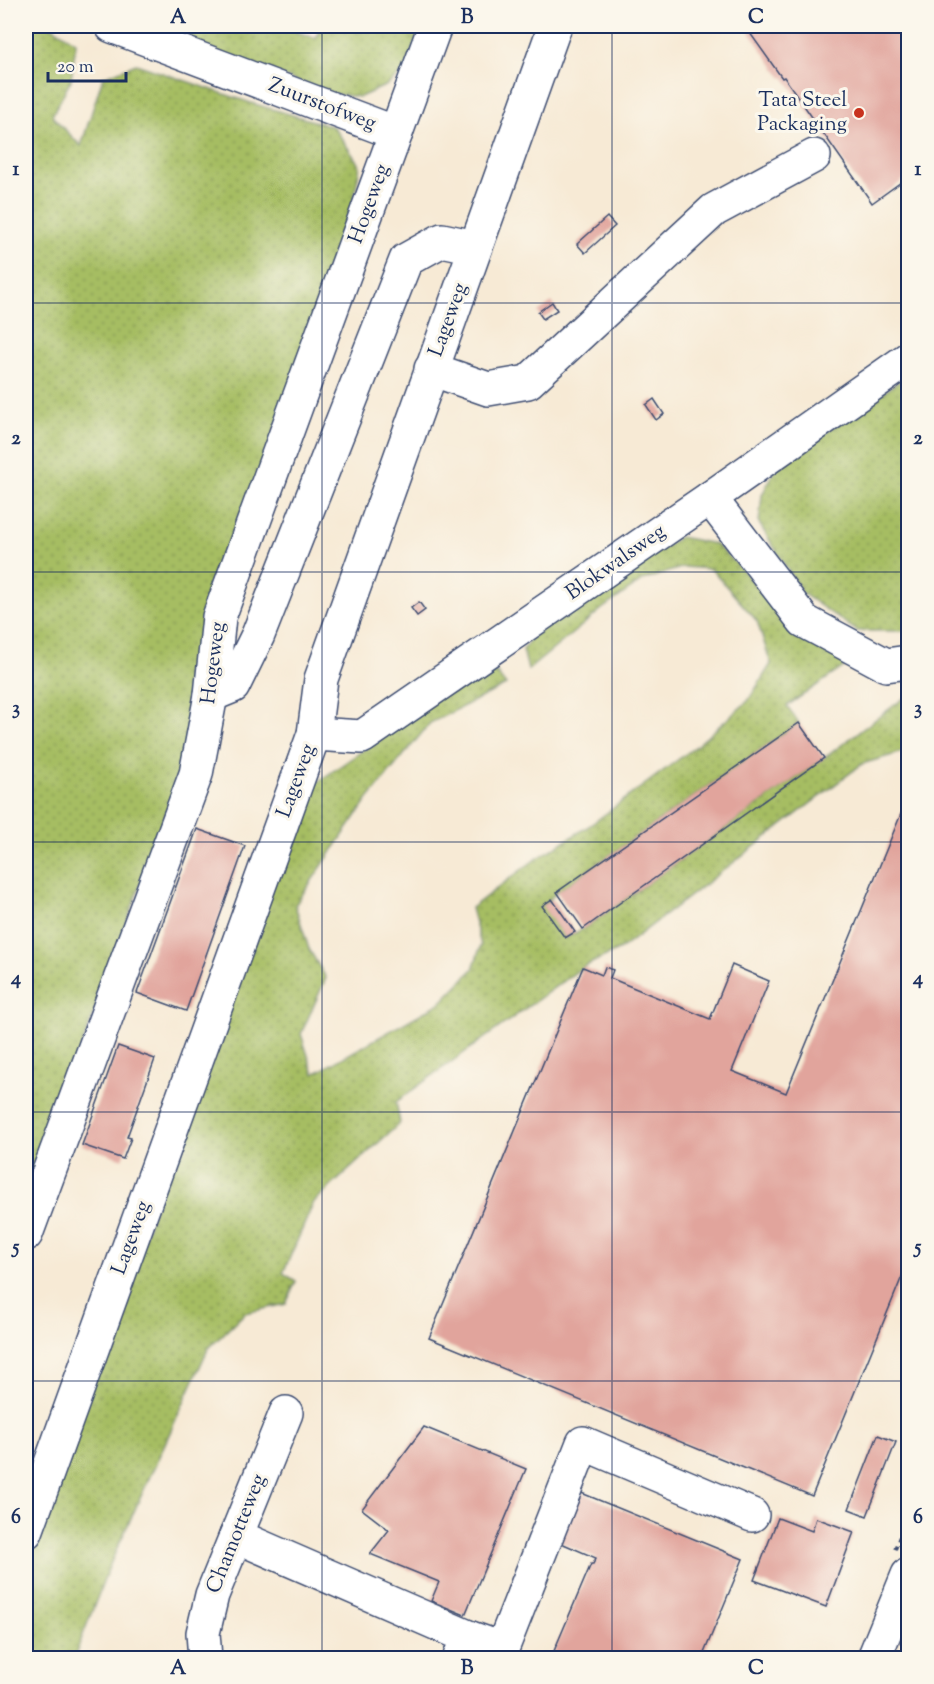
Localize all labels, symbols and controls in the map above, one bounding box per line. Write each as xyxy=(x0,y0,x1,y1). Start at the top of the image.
text: A xyxy=(170,4,187,33)
text: B xyxy=(461,4,474,33)
text: C xyxy=(748,4,764,33)
scale bar xyxy=(48,45,126,83)
text: 20 m xyxy=(57,55,94,81)
street label: Zuurstofweg xyxy=(264,71,380,139)
place label: Tata Steel Packaging xyxy=(757,86,847,140)
marker: Tata Steel Packaging xyxy=(852,106,866,120)
text: 1 xyxy=(13,156,20,185)
text: 1 xyxy=(915,156,922,185)
street label: Hogeweg xyxy=(342,160,398,248)
street label: Lageweg xyxy=(422,279,476,361)
text: 2 xyxy=(11,425,21,454)
text: 2 xyxy=(913,425,923,454)
street label: Blokwalsweg xyxy=(560,517,672,609)
street label: Hogeweg xyxy=(194,620,234,706)
text: 3 xyxy=(12,695,20,724)
text: 3 xyxy=(914,695,922,724)
street label: Lageweg xyxy=(270,740,324,822)
text: 4 xyxy=(10,965,21,994)
text: 4 xyxy=(912,965,923,994)
street label: Lageweg xyxy=(105,1197,159,1279)
text: 5 xyxy=(11,1234,20,1263)
text: 5 xyxy=(913,1234,922,1263)
street label: Chamotteweg xyxy=(199,1470,275,1598)
text: 6 xyxy=(11,1504,21,1533)
text: 6 xyxy=(913,1504,923,1533)
text: A xyxy=(170,1655,187,1684)
text: B xyxy=(461,1655,474,1684)
text: C xyxy=(748,1655,764,1684)

